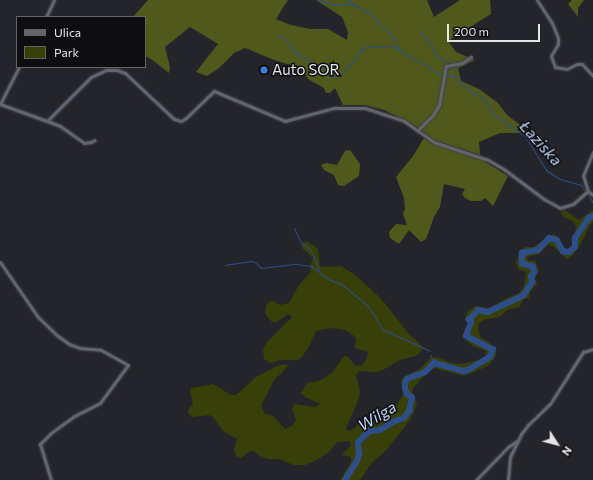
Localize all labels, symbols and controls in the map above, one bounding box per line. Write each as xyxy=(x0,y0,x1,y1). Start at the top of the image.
legend xyxy=(16,16,146,68)
scale bar xyxy=(449,16,542,42)
text: 200 m xyxy=(454,24,489,38)
text: Ulica xyxy=(54,25,81,39)
text: Park xyxy=(54,45,79,59)
place label: Auto SOR xyxy=(272,61,340,79)
marker: Auto SOR xyxy=(259,65,269,75)
water label: Łaziska xyxy=(516,117,566,169)
water label: Wilga xyxy=(354,397,400,435)
north arrow xyxy=(537,424,577,464)
text: N xyxy=(559,444,575,459)

